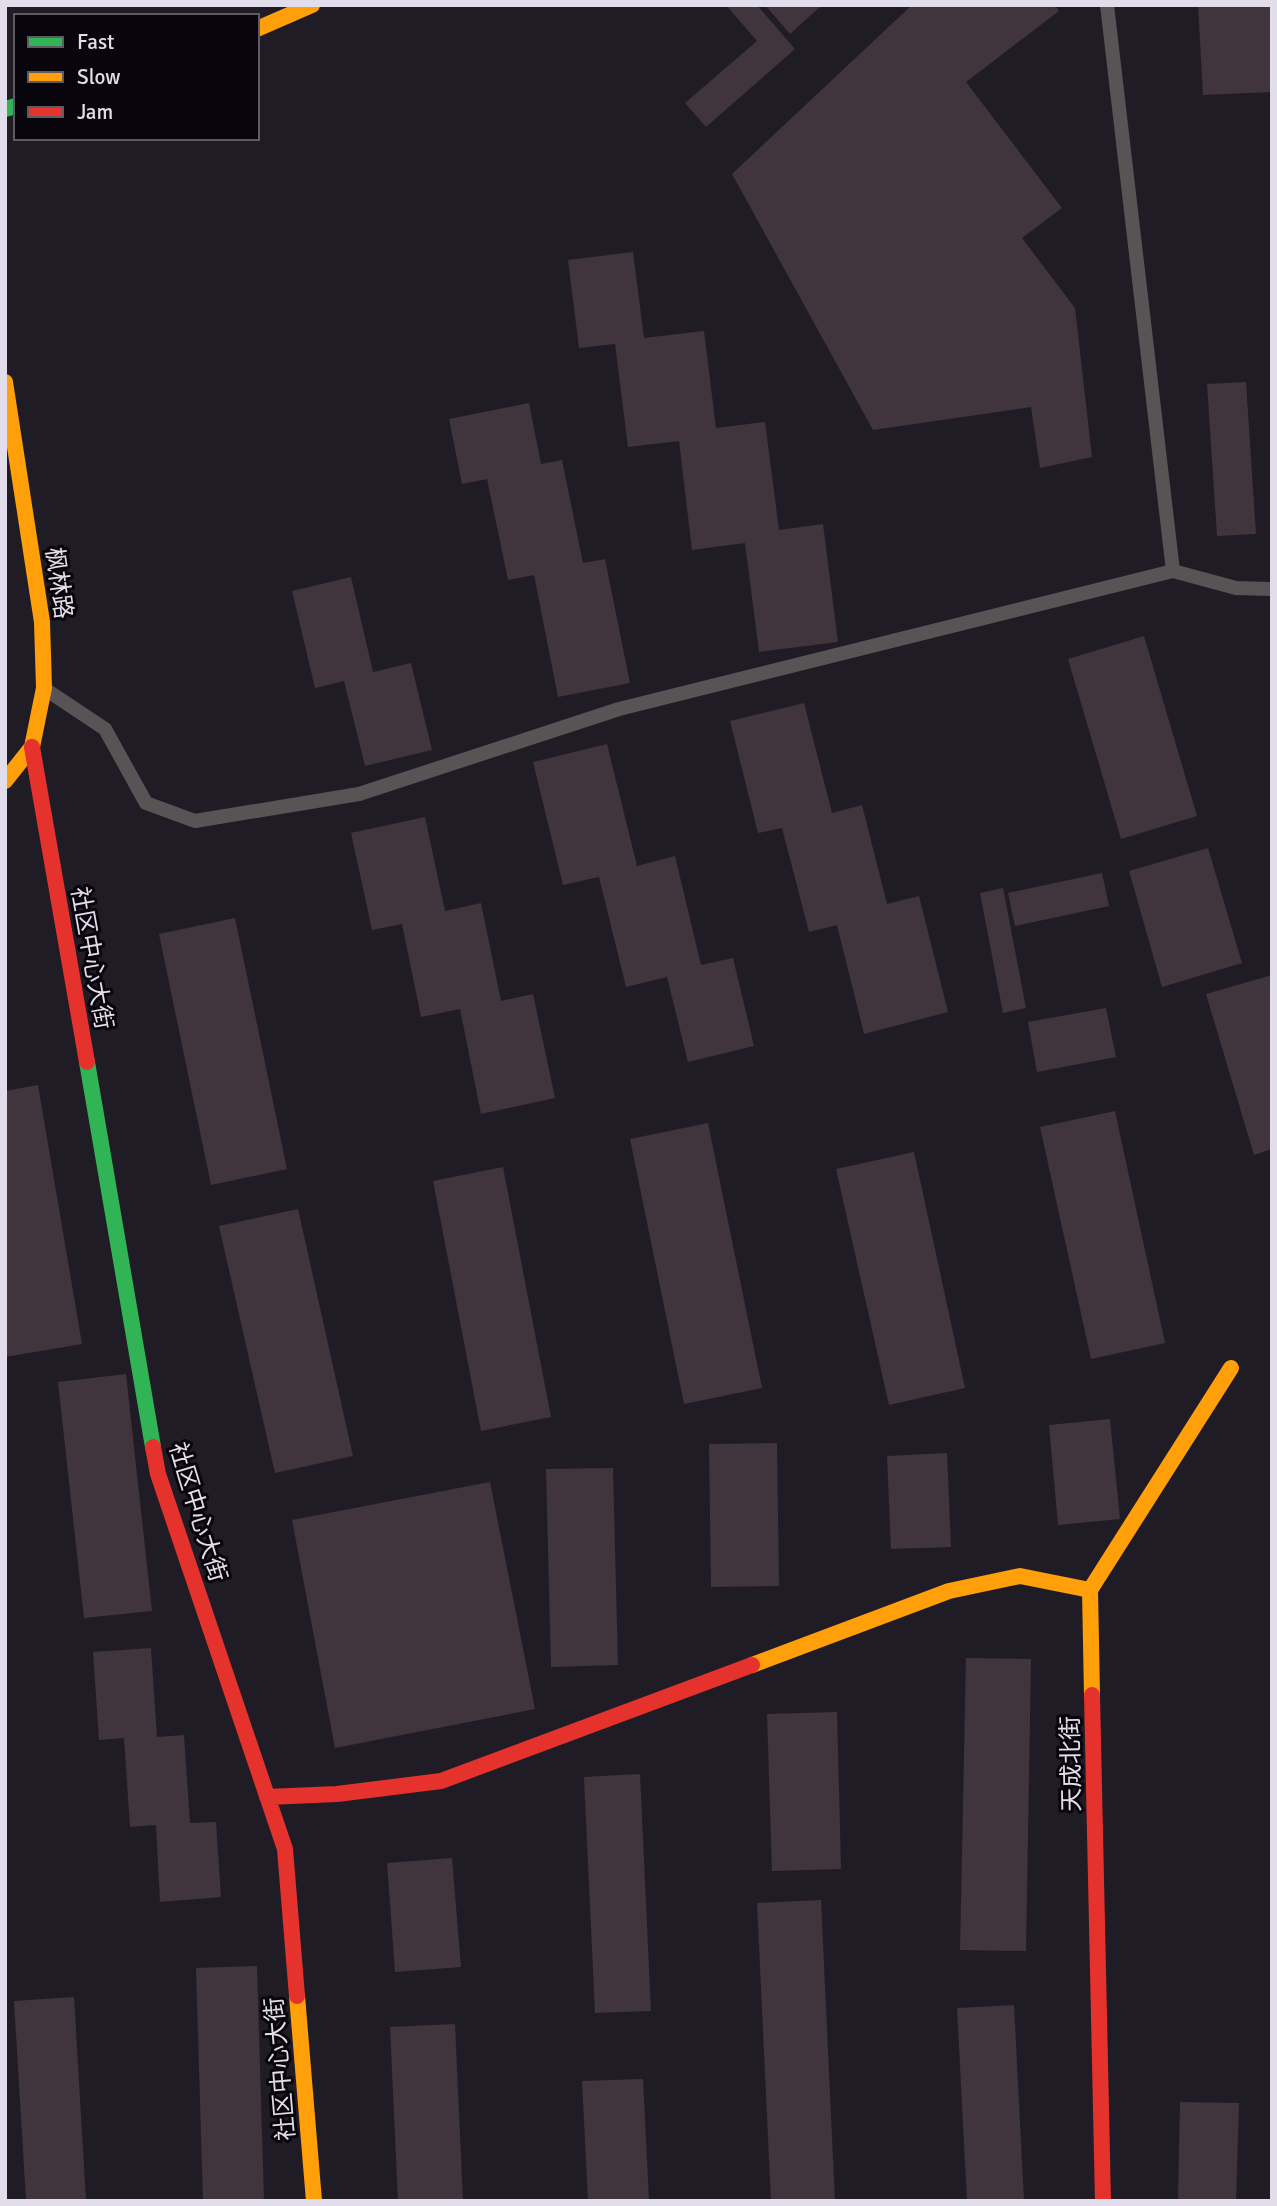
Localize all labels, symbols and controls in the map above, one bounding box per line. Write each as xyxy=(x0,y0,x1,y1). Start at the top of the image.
legend xyxy=(14,14,259,140)
text: Fast xyxy=(77,29,114,55)
text: Slow xyxy=(77,64,121,90)
text: Jam xyxy=(77,99,113,125)
street label: 枫林路 xyxy=(39,545,79,621)
street label: 社区中心大街 xyxy=(65,884,119,1032)
street label: 社区中心大街 xyxy=(163,1439,233,1585)
street label: 天成北街 xyxy=(1055,1716,1087,1812)
street label: 社区中心大街 xyxy=(259,1996,301,2142)

